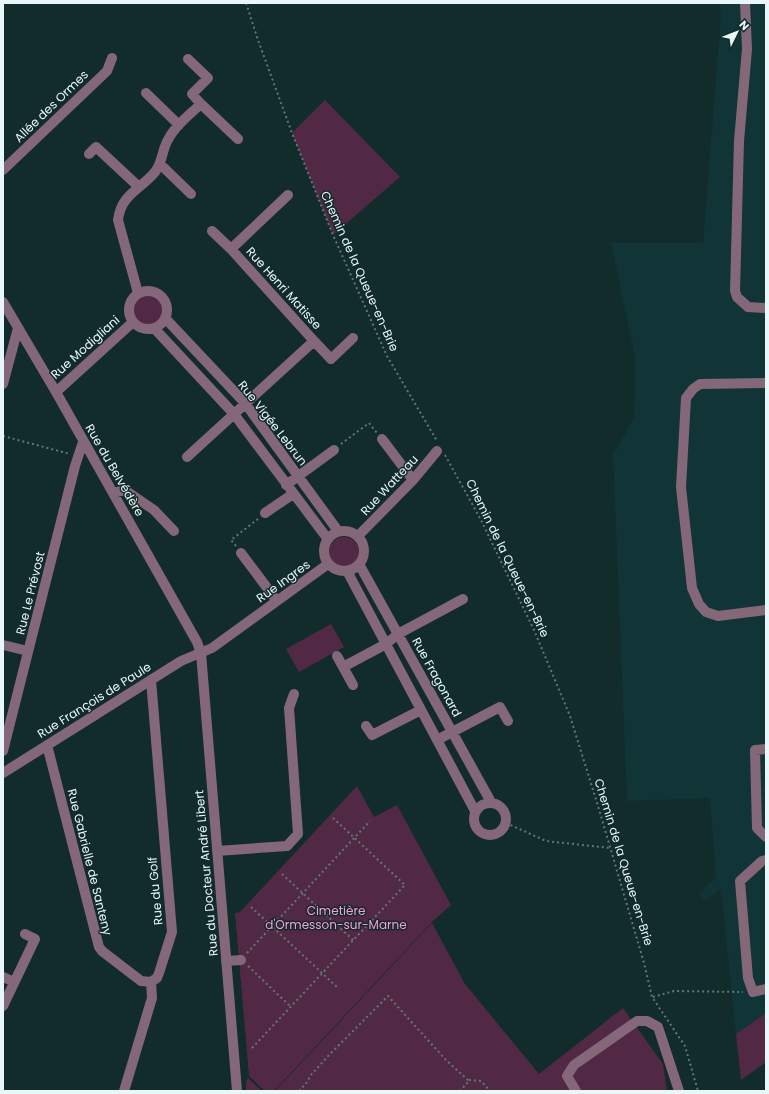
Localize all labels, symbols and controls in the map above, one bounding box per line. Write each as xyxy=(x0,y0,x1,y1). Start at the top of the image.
north arrow xyxy=(717,12,757,52)
text: N xyxy=(736,17,753,34)
street label: Allée des Ormes xyxy=(10,66,92,146)
street label: Chemin de la Queue-en-Brie xyxy=(317,188,403,354)
street label: Rue Henri Matisse xyxy=(242,243,326,333)
street label: Rue Modigliani xyxy=(47,311,123,383)
street label: Rue Vigée Lebrun xyxy=(234,377,312,469)
street label: Rue du Belvédère xyxy=(82,421,148,519)
street label: Rue Watteau xyxy=(356,451,422,519)
street label: Chemin de la Queue-en-Brie xyxy=(462,476,554,640)
street label: Rue Le Prévost xyxy=(11,550,49,636)
street label: Rue Ingres xyxy=(253,556,313,606)
street label: Rue Fragonard xyxy=(408,634,466,720)
street label: Rue François de Paule xyxy=(34,658,154,742)
street label: Chemin de la Queue-en-Brie xyxy=(590,776,658,948)
street label: Rue Gabrielle de Santeny xyxy=(64,787,117,937)
street label: Rue du Docteur André Libert xyxy=(190,789,222,957)
street label: Rue du Golf xyxy=(144,856,166,926)
park label: Cimetière d'Ormesson-sur-Marne xyxy=(265,902,407,933)

